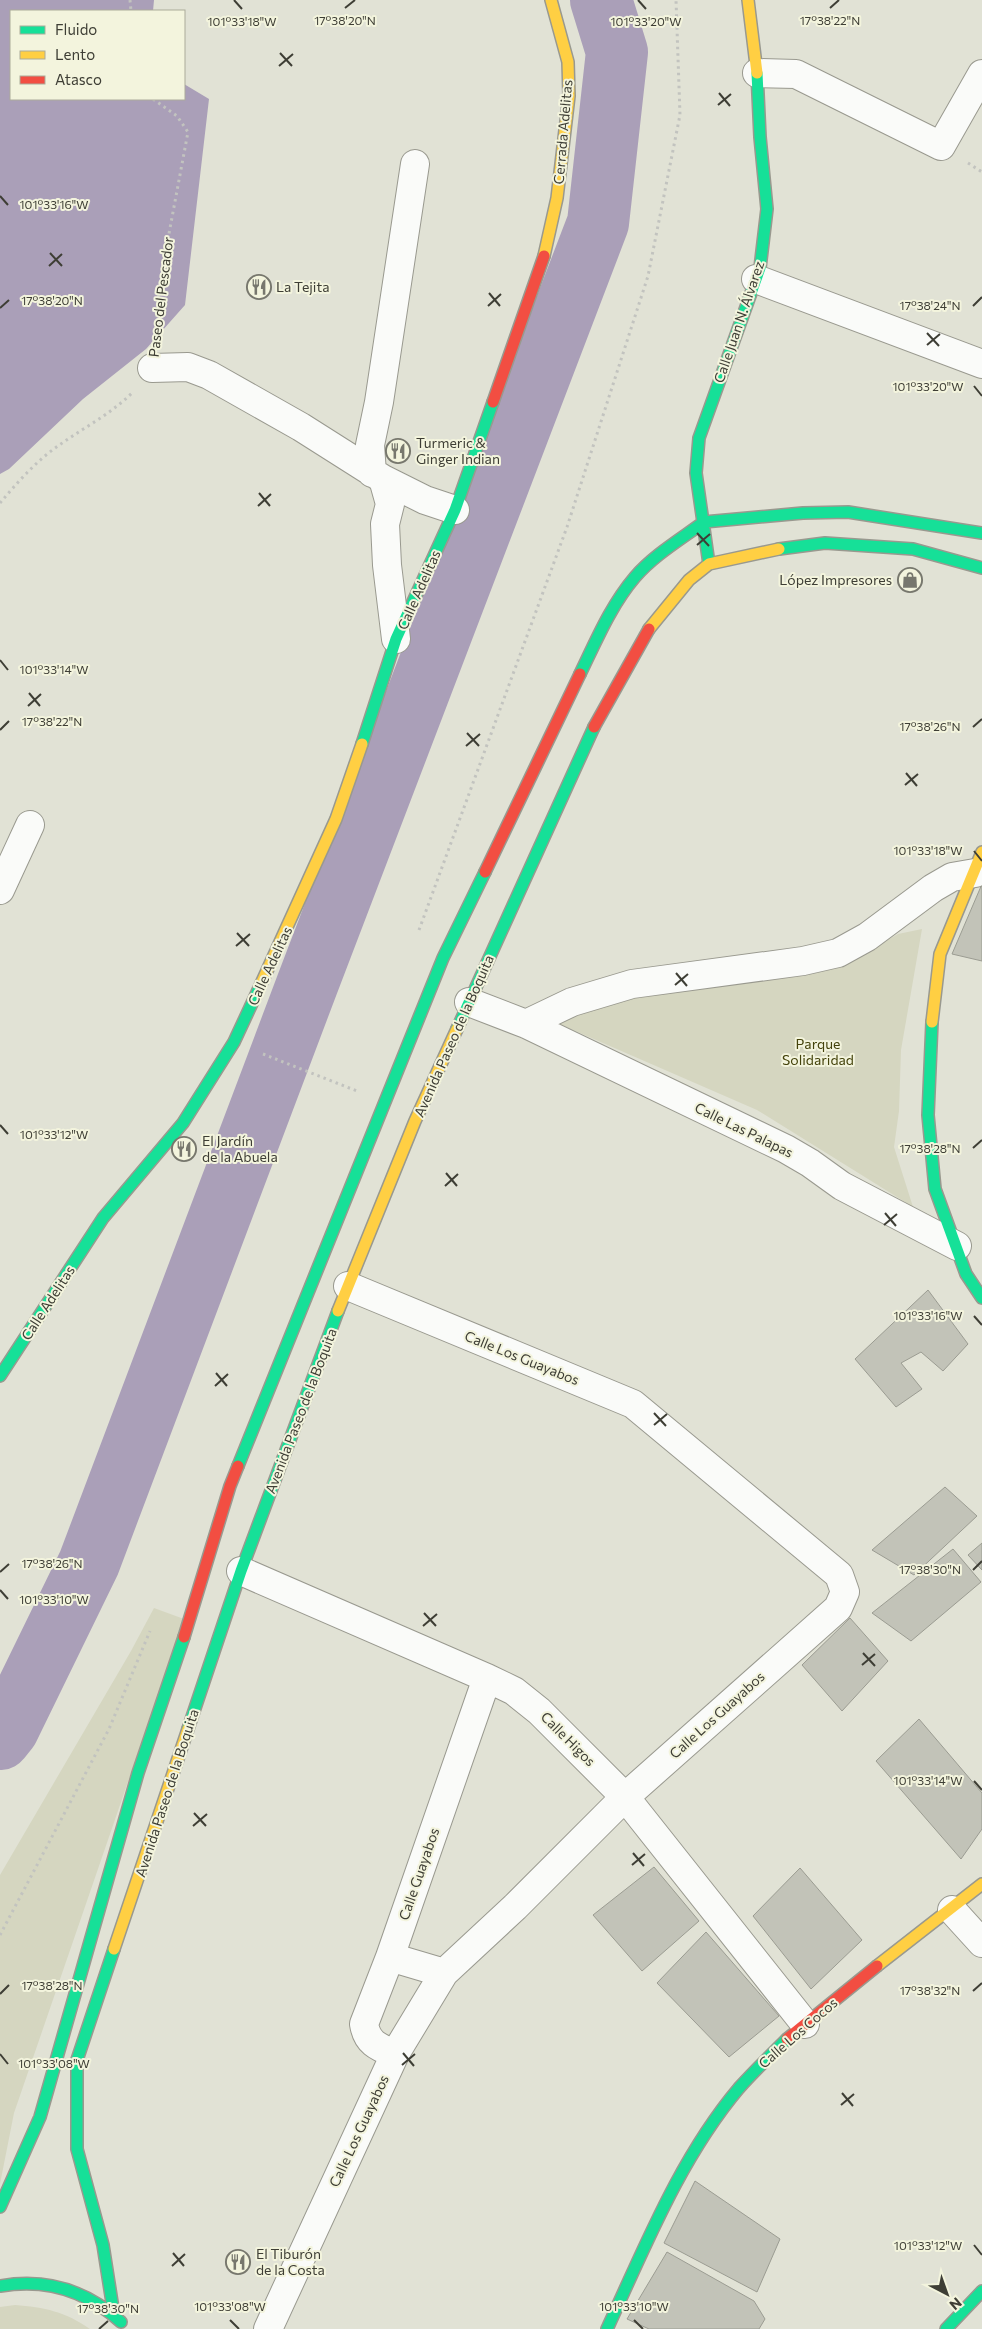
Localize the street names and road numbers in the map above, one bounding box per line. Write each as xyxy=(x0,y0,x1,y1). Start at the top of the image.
street label: Cerrada Adelitas xyxy=(549,79,576,185)
street label: Paseo del Pescador xyxy=(145,235,176,358)
street label: Calle Juan N. Álvarez xyxy=(710,259,767,385)
street label: Calle Adelitas xyxy=(393,547,444,632)
street label: Calle Adelitas xyxy=(244,923,295,1008)
street label: Avenida Paseo de la Boquita xyxy=(410,952,497,1120)
street label: Calle Las Palapas xyxy=(692,1098,796,1161)
street label: Calle Adelitas xyxy=(17,1262,78,1343)
street label: Avenida Paseo de la Boquita xyxy=(261,1326,340,1496)
street label: Calle Los Guayabos xyxy=(462,1327,582,1388)
street label: Calle Los Guayabos xyxy=(666,1668,768,1762)
street label: Avenida Paseo de la Boquita xyxy=(131,1707,202,1879)
street label: Calle Higos xyxy=(538,1708,599,1769)
street label: Calle Guayabos xyxy=(395,1825,442,1922)
street label: Calle Los Cocos xyxy=(755,1994,841,2071)
street label: Calle Los Guayabos xyxy=(325,2072,392,2190)

